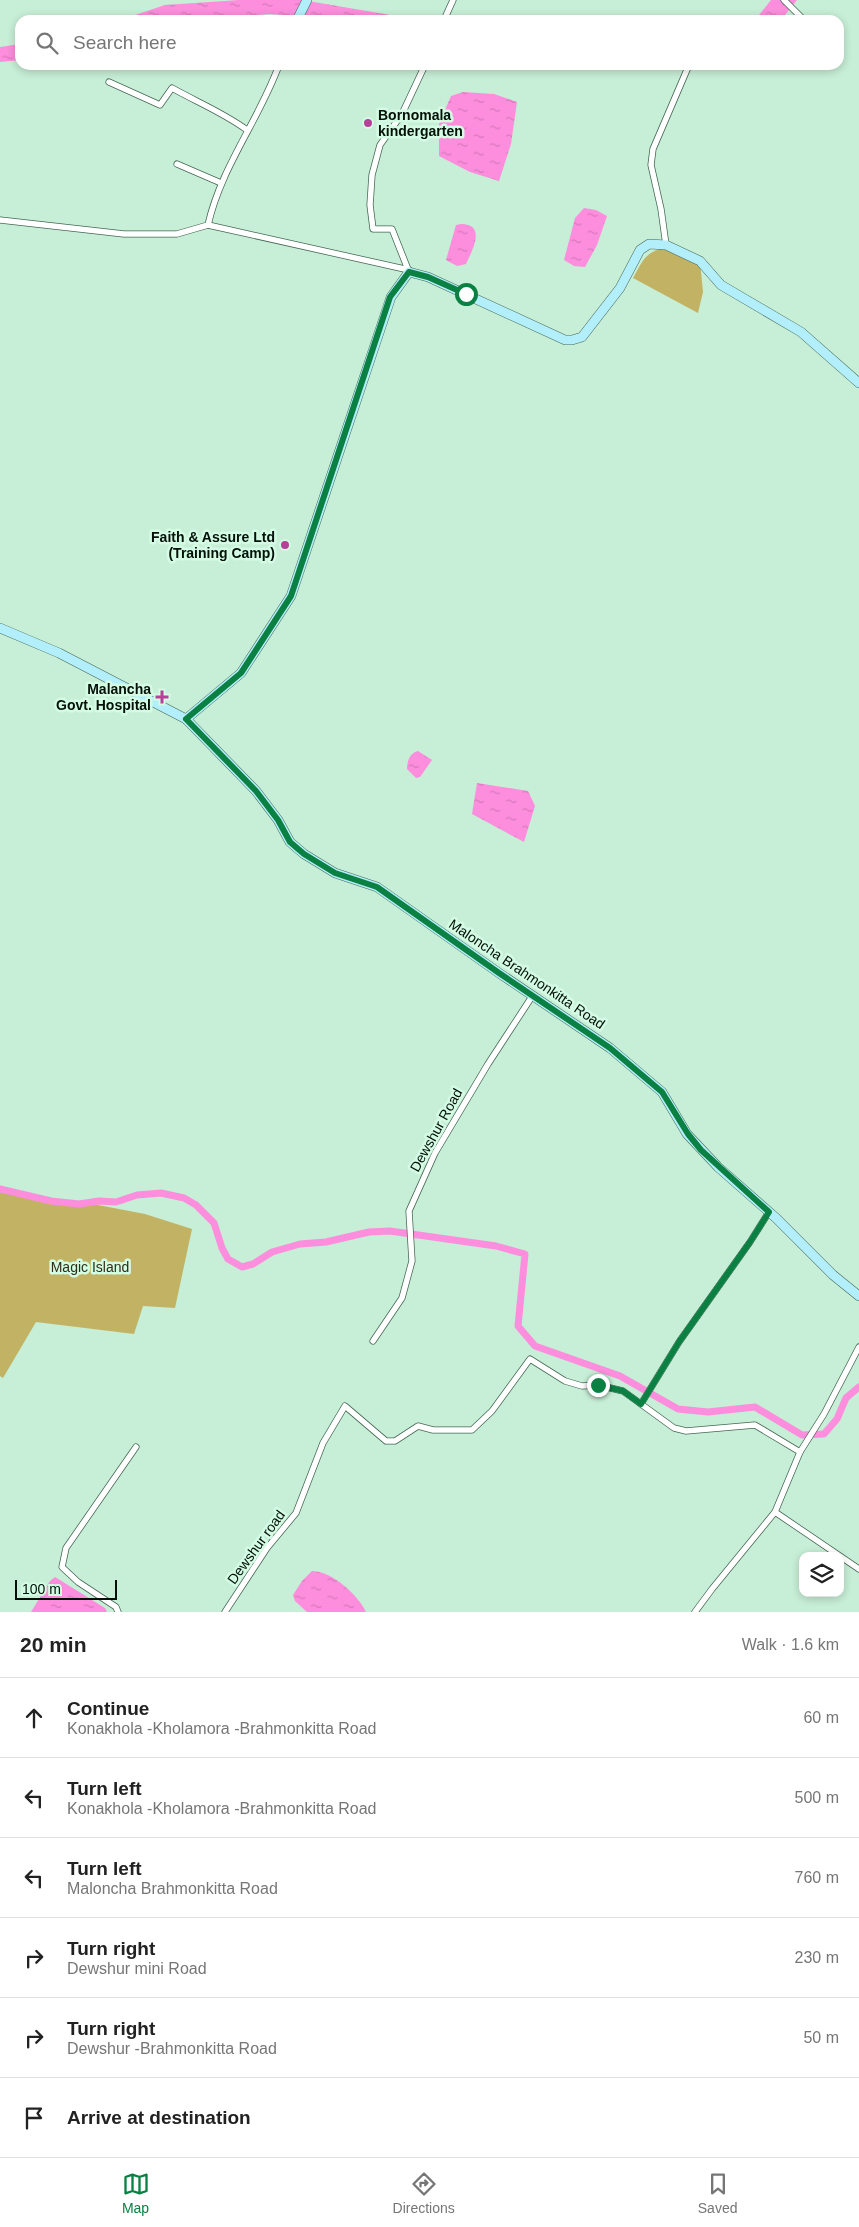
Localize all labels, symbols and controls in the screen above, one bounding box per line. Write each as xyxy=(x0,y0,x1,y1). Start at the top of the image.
search box xyxy=(15,15,844,70)
icon: search xyxy=(33,29,61,57)
text: Search here xyxy=(73,32,177,53)
place label: Bornomala kindergarten xyxy=(378,107,463,139)
marker: Bornomala kindergarten xyxy=(362,117,374,129)
route start xyxy=(455,283,478,306)
place label: Faith & Assure Ltd (Training Camp) xyxy=(151,529,275,561)
marker: Faith & Assure Ltd (Training Camp) xyxy=(279,539,291,551)
place label: Malancha Govt. Hospital xyxy=(56,681,151,713)
marker: Malancha Govt. Hospital xyxy=(155,690,169,704)
street label: Maloncha Brahmonkitta Road xyxy=(446,916,608,1032)
street label: Dewshur Road xyxy=(407,1086,465,1174)
park label: Magic Island xyxy=(51,1259,129,1275)
route end xyxy=(587,1374,610,1397)
street label: Dewshur road xyxy=(224,1507,288,1587)
map controls xyxy=(799,1552,844,1597)
button: layers xyxy=(799,1552,844,1597)
scale bar xyxy=(15,1577,118,1600)
text: 100 m xyxy=(22,1581,61,1597)
text: 20 min xyxy=(20,1633,87,1656)
text: Walk · 1.6 km xyxy=(742,1636,839,1653)
text: Continue xyxy=(67,1698,149,1719)
icon: ahead xyxy=(20,1704,48,1732)
text: 60 m xyxy=(803,1709,839,1726)
text: Konakhola -Kholamora -Brahmonkitta Road xyxy=(67,1720,377,1737)
text: Turn left xyxy=(67,1778,142,1799)
icon: left xyxy=(20,1784,48,1812)
text: 500 m xyxy=(795,1789,839,1806)
text: Konakhola -Kholamora -Brahmonkitta Road xyxy=(67,1800,377,1817)
text: Turn left xyxy=(67,1858,142,1879)
icon: left xyxy=(20,1864,48,1892)
text: 760 m xyxy=(795,1869,839,1886)
text: Maloncha Brahmonkitta Road xyxy=(67,1880,278,1897)
text: Turn right xyxy=(67,1938,155,1959)
icon: right xyxy=(20,1944,48,1972)
text: 230 m xyxy=(795,1949,839,1966)
text: Dewshur mini Road xyxy=(67,1960,207,1977)
text: Turn right xyxy=(67,2018,155,2039)
icon: right xyxy=(20,2024,48,2052)
text: 50 m xyxy=(803,2029,839,2046)
text: Dewshur -Brahmonkitta Road xyxy=(67,2040,277,2057)
icon: arrive xyxy=(20,2104,48,2132)
text: Arrive at destination xyxy=(67,2107,251,2128)
tab: Map xyxy=(122,2170,150,2216)
tab: Directions xyxy=(393,2170,455,2216)
tab: Saved xyxy=(698,2170,737,2216)

